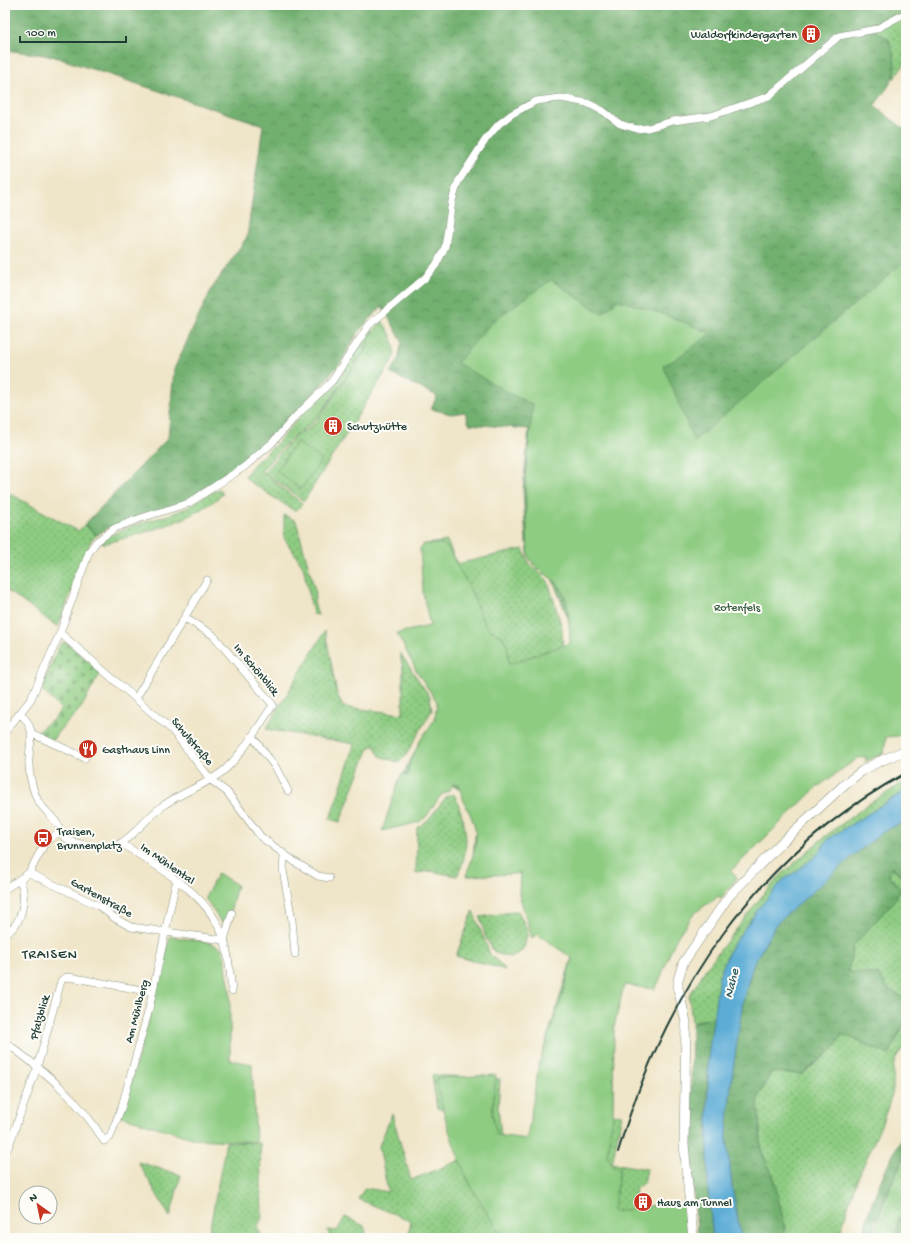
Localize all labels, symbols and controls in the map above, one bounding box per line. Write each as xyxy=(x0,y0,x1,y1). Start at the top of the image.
scale bar xyxy=(20,18,126,44)
building icon: Waldorfkindergarten xyxy=(800,23,822,45)
text: 100 m xyxy=(25,27,56,41)
place label: Waldorfkindergarten xyxy=(691,29,797,43)
building icon: Schutzhütte xyxy=(322,415,344,437)
place label: Schutzhütte xyxy=(347,421,408,435)
park label: Rotenfels xyxy=(714,602,761,616)
street label: Im Schönblick xyxy=(230,642,282,700)
street label: Schulstraße xyxy=(167,716,216,770)
restaurant icon: Gasthaus Linn xyxy=(77,738,99,760)
place label: Gasthaus Linn xyxy=(102,744,170,758)
place label: Traisen, Brunnenplatz xyxy=(56,826,122,854)
bus stop icon: Traisen, Brunnenplatz xyxy=(32,827,54,849)
street label: Im Mühlental xyxy=(137,841,197,889)
street label: Gartenstraße xyxy=(67,876,135,922)
district label: TRAISEN xyxy=(21,947,78,964)
water label: Nahe xyxy=(722,966,743,1000)
street label: Am Mühlberg xyxy=(123,978,153,1045)
street label: Pfalzblick xyxy=(28,992,54,1043)
north arrow xyxy=(18,1185,58,1225)
text: N xyxy=(27,1191,40,1205)
building icon: Haus am Tunnel xyxy=(632,1191,654,1213)
place label: Haus am Tunnel xyxy=(657,1197,732,1211)

